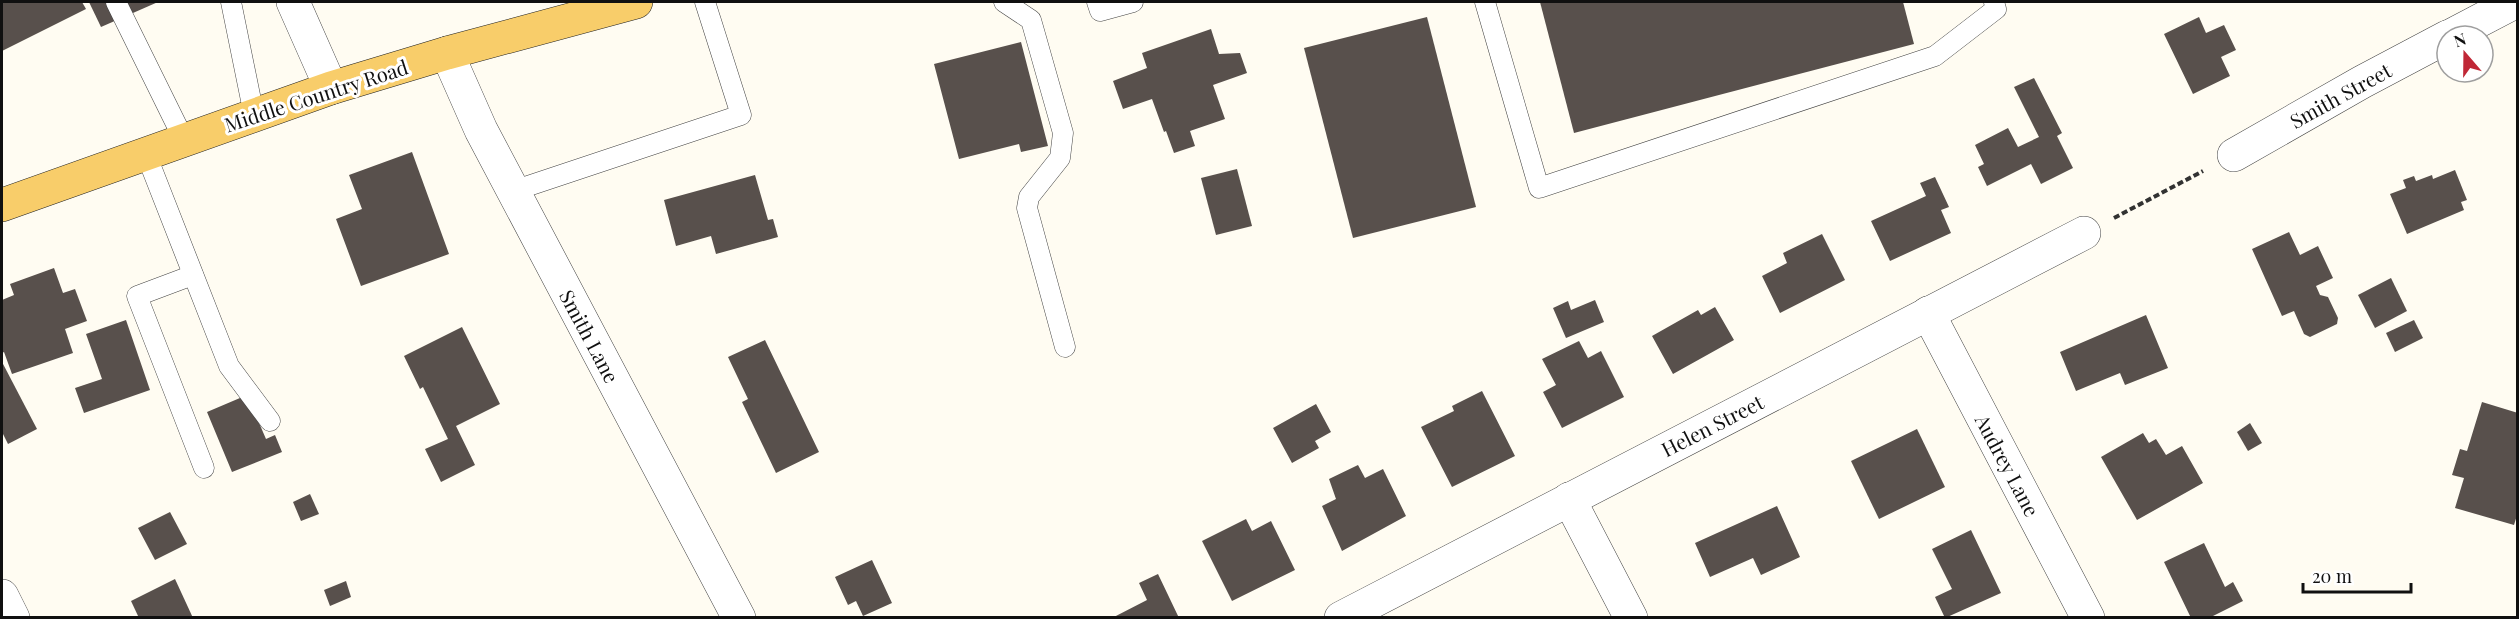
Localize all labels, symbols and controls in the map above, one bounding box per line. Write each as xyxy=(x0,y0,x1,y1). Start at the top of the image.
north arrow xyxy=(2435,24,2495,84)
text: N xyxy=(2451,27,2469,51)
street label: Middle Country Road xyxy=(221,52,412,137)
street label: Smith Street xyxy=(2284,56,2396,134)
street label: Smith Lane xyxy=(554,285,626,387)
street label: Helen Street xyxy=(1656,387,1768,462)
street label: Audrey Lane xyxy=(1969,408,2046,521)
scale bar xyxy=(2303,556,2411,594)
text: 20 m xyxy=(2312,564,2352,588)

